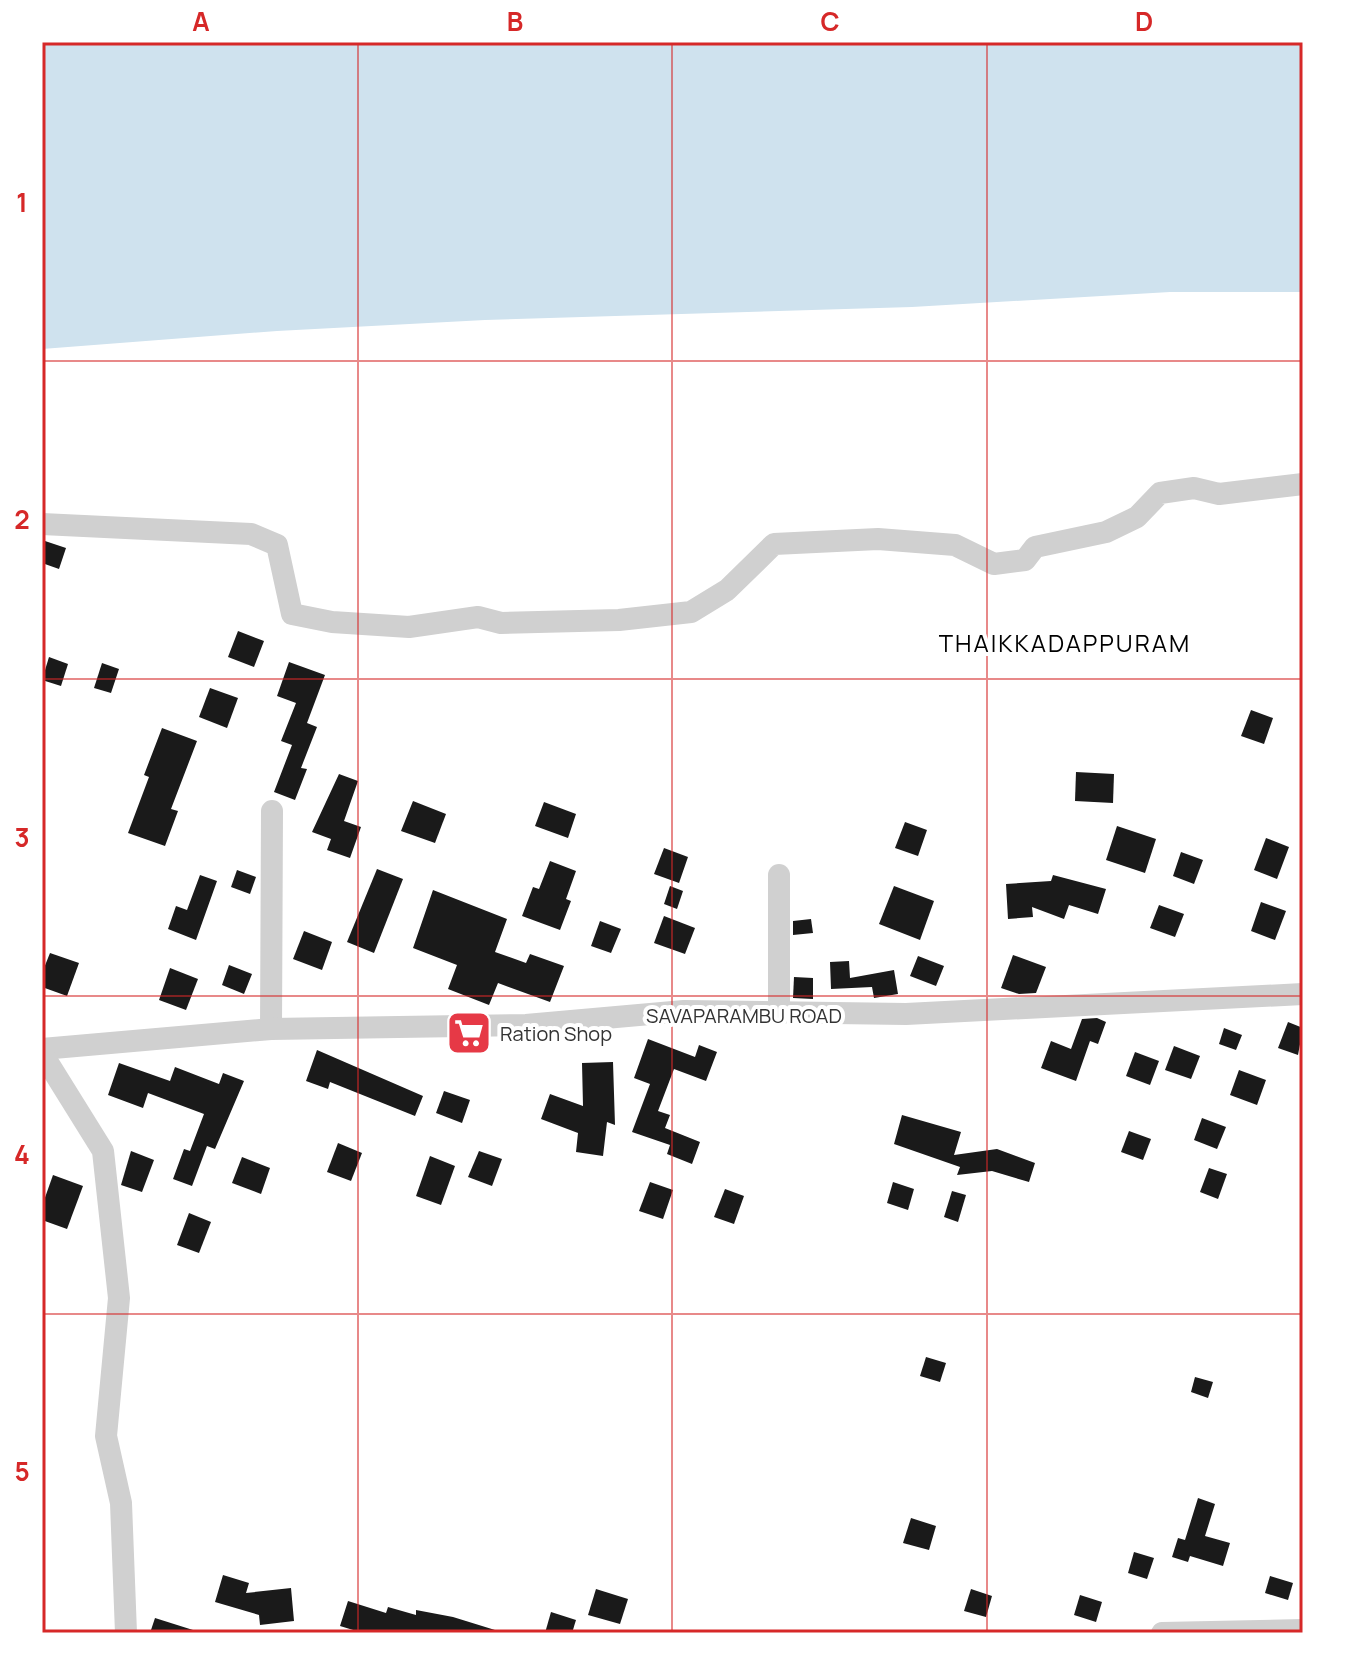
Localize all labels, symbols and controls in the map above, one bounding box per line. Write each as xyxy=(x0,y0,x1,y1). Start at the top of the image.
text: A xyxy=(192,3,210,39)
text: B xyxy=(507,3,523,39)
text: C xyxy=(820,3,840,39)
text: D xyxy=(1135,3,1153,39)
text: 1 xyxy=(16,184,28,220)
text: 2 xyxy=(14,501,30,537)
district label: THAIKKADAPPURAM xyxy=(939,626,1191,659)
text: 3 xyxy=(14,819,30,855)
street label: SAVAPARAMBU ROAD xyxy=(646,1002,842,1029)
supermarket icon: Ration Shop xyxy=(445,1009,493,1057)
place label: Ration Shop xyxy=(500,1020,612,1047)
text: 4 xyxy=(14,1136,30,1172)
text: 5 xyxy=(14,1453,30,1489)

